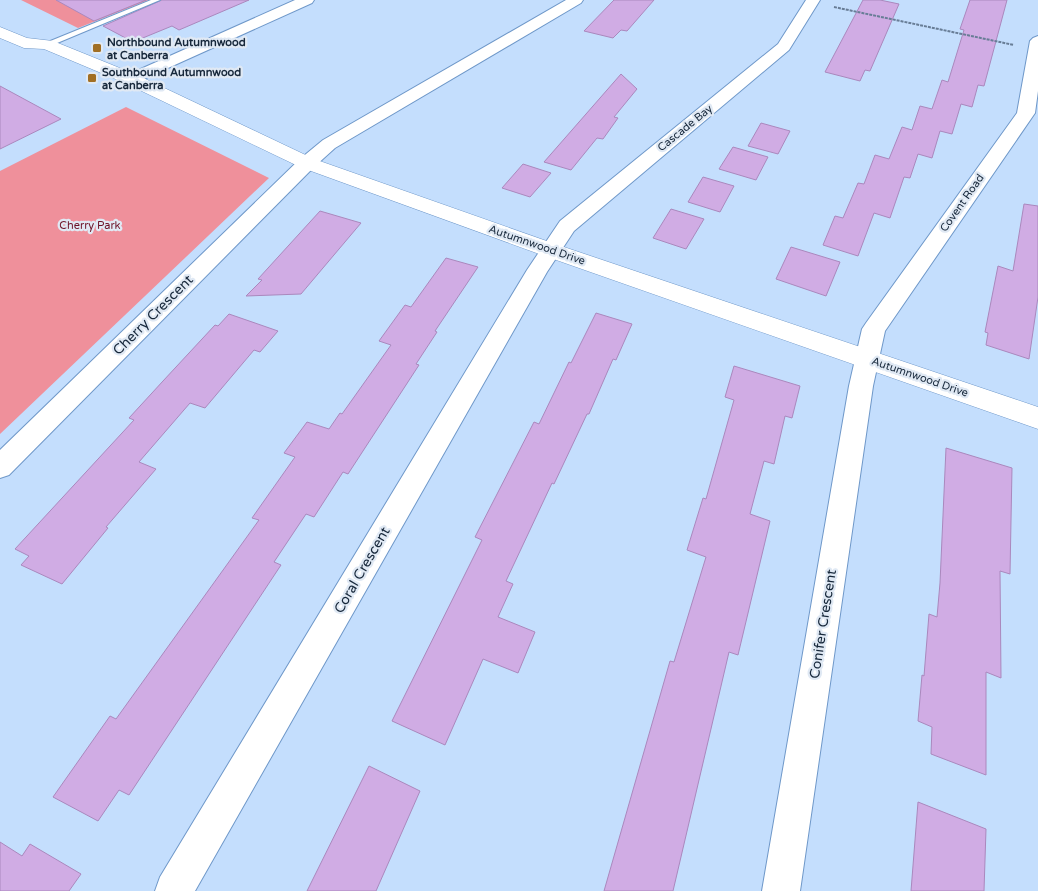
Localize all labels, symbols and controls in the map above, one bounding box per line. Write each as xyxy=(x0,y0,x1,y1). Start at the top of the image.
place label: Northbound Autumnwood at Canberra xyxy=(107,36,246,62)
marker: Northbound Autumnwood at Canberra xyxy=(91,42,103,54)
place label: Southbound Autumnwood at Canberra xyxy=(102,66,241,92)
marker: Southbound Autumnwood at Canberra xyxy=(86,72,98,84)
street label: Cascade Bay xyxy=(655,102,715,154)
street label: Covent Road xyxy=(937,172,987,234)
park label: Cherry Park xyxy=(59,219,121,232)
street label: Autumnwood Drive xyxy=(487,222,587,268)
street label: Cherry Crescent xyxy=(109,271,197,359)
street label: Autumnwood Drive xyxy=(870,354,970,400)
street label: Coral Crescent xyxy=(330,523,394,616)
street label: Conifer Crescent xyxy=(806,568,840,680)

